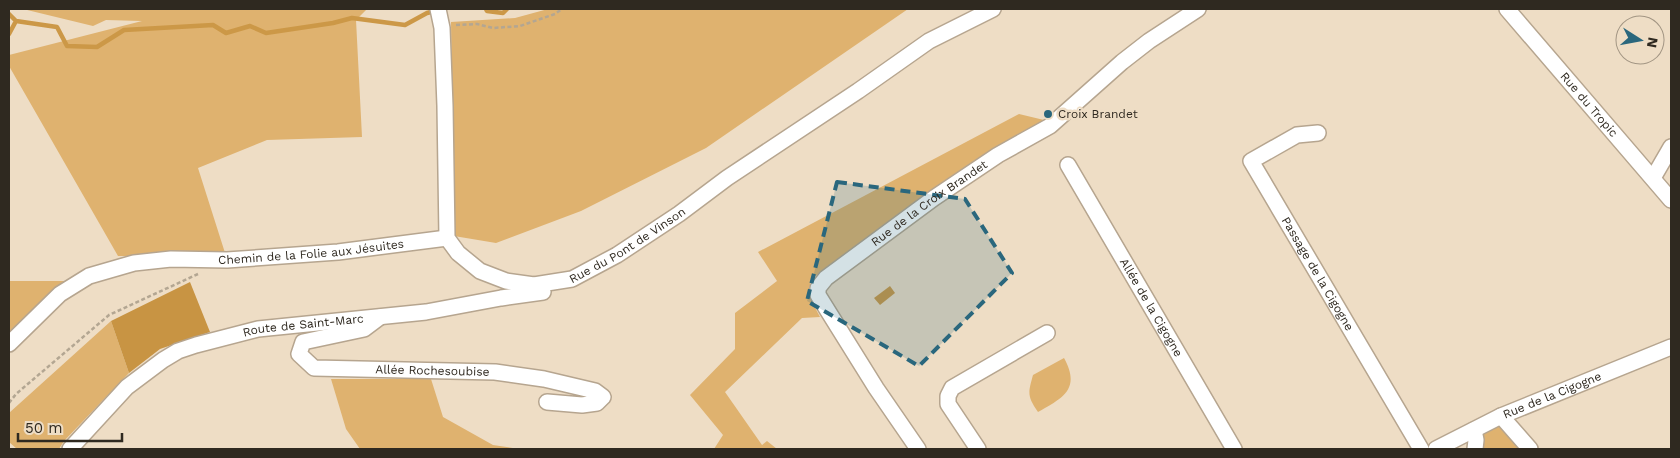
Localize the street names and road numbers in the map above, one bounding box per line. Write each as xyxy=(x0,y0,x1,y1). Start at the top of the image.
street label: Rue du Tropic xyxy=(1557,69,1621,140)
street label: Rue de la Croix Brandet xyxy=(869,157,990,249)
street label: Rue du Pont de Vinson xyxy=(567,205,688,286)
street label: Passage de la Cigogne xyxy=(1279,214,1357,333)
street label: Chemin de la Folie aux Jésuites xyxy=(218,237,405,267)
street label: Allée de la Cigogne xyxy=(1117,256,1186,359)
street label: Route de Saint-Marc xyxy=(241,311,364,340)
street label: Allée Rochesoubise xyxy=(375,362,490,379)
street label: Rue de la Cigogne xyxy=(1501,369,1603,422)

